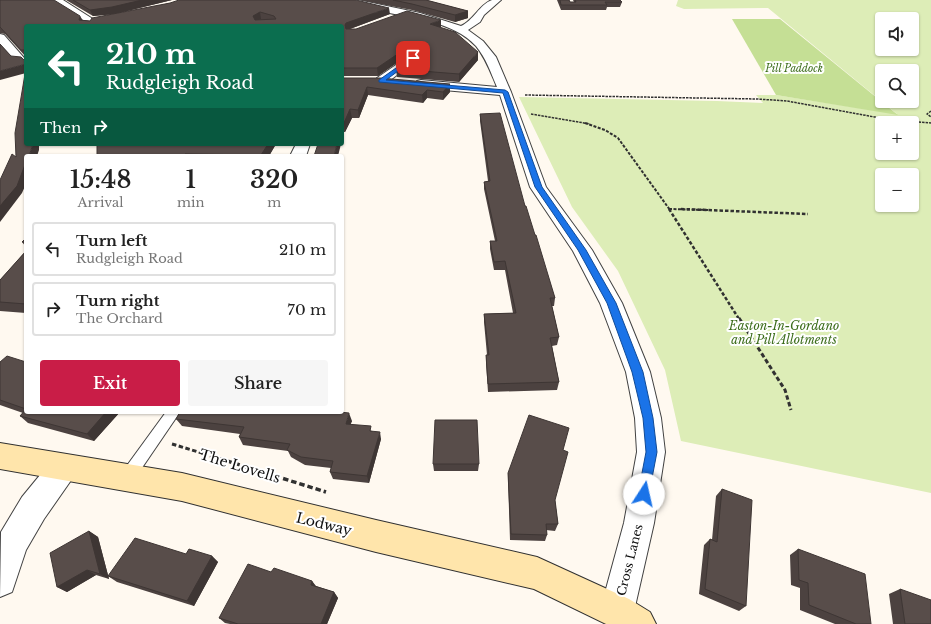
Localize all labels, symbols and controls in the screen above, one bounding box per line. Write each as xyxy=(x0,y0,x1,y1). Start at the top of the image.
map controls xyxy=(875,12,919,212)
button: sound xyxy=(875,12,919,56)
text: 210 m xyxy=(106,37,196,72)
icon: left xyxy=(40,40,92,92)
pin xyxy=(396,41,430,75)
icon: arrive xyxy=(402,47,424,69)
park label: Pill Paddock xyxy=(764,62,823,75)
button: search xyxy=(875,64,919,108)
text: Rudgleigh Road xyxy=(106,72,254,94)
icon: right xyxy=(89,116,111,138)
button: + xyxy=(875,116,919,160)
text: Then xyxy=(40,118,81,137)
text: 15:48 xyxy=(70,165,131,194)
text: 1 xyxy=(185,165,196,194)
text: 320 xyxy=(250,165,298,194)
button: − xyxy=(875,168,919,212)
text: Arrival xyxy=(78,194,124,211)
text: min xyxy=(177,194,204,211)
text: m xyxy=(267,194,281,211)
text: Turn left xyxy=(76,231,147,250)
icon: left xyxy=(42,238,64,260)
text: 210 m xyxy=(279,240,326,259)
text: Rudgleigh Road xyxy=(76,250,183,267)
text: Turn right xyxy=(76,291,159,310)
icon: right xyxy=(42,298,64,320)
text: 70 m xyxy=(287,300,326,319)
text: The Orchard xyxy=(76,310,163,327)
park label: Easton-In-Gordano and Pill Allotments xyxy=(728,318,839,347)
button: Exit xyxy=(40,360,180,406)
button: Share xyxy=(188,360,328,406)
street label: The Lovells xyxy=(197,445,283,487)
position arrow xyxy=(623,473,665,515)
street label: Lodway xyxy=(294,508,354,540)
street label: Cross Lanes xyxy=(613,522,646,597)

